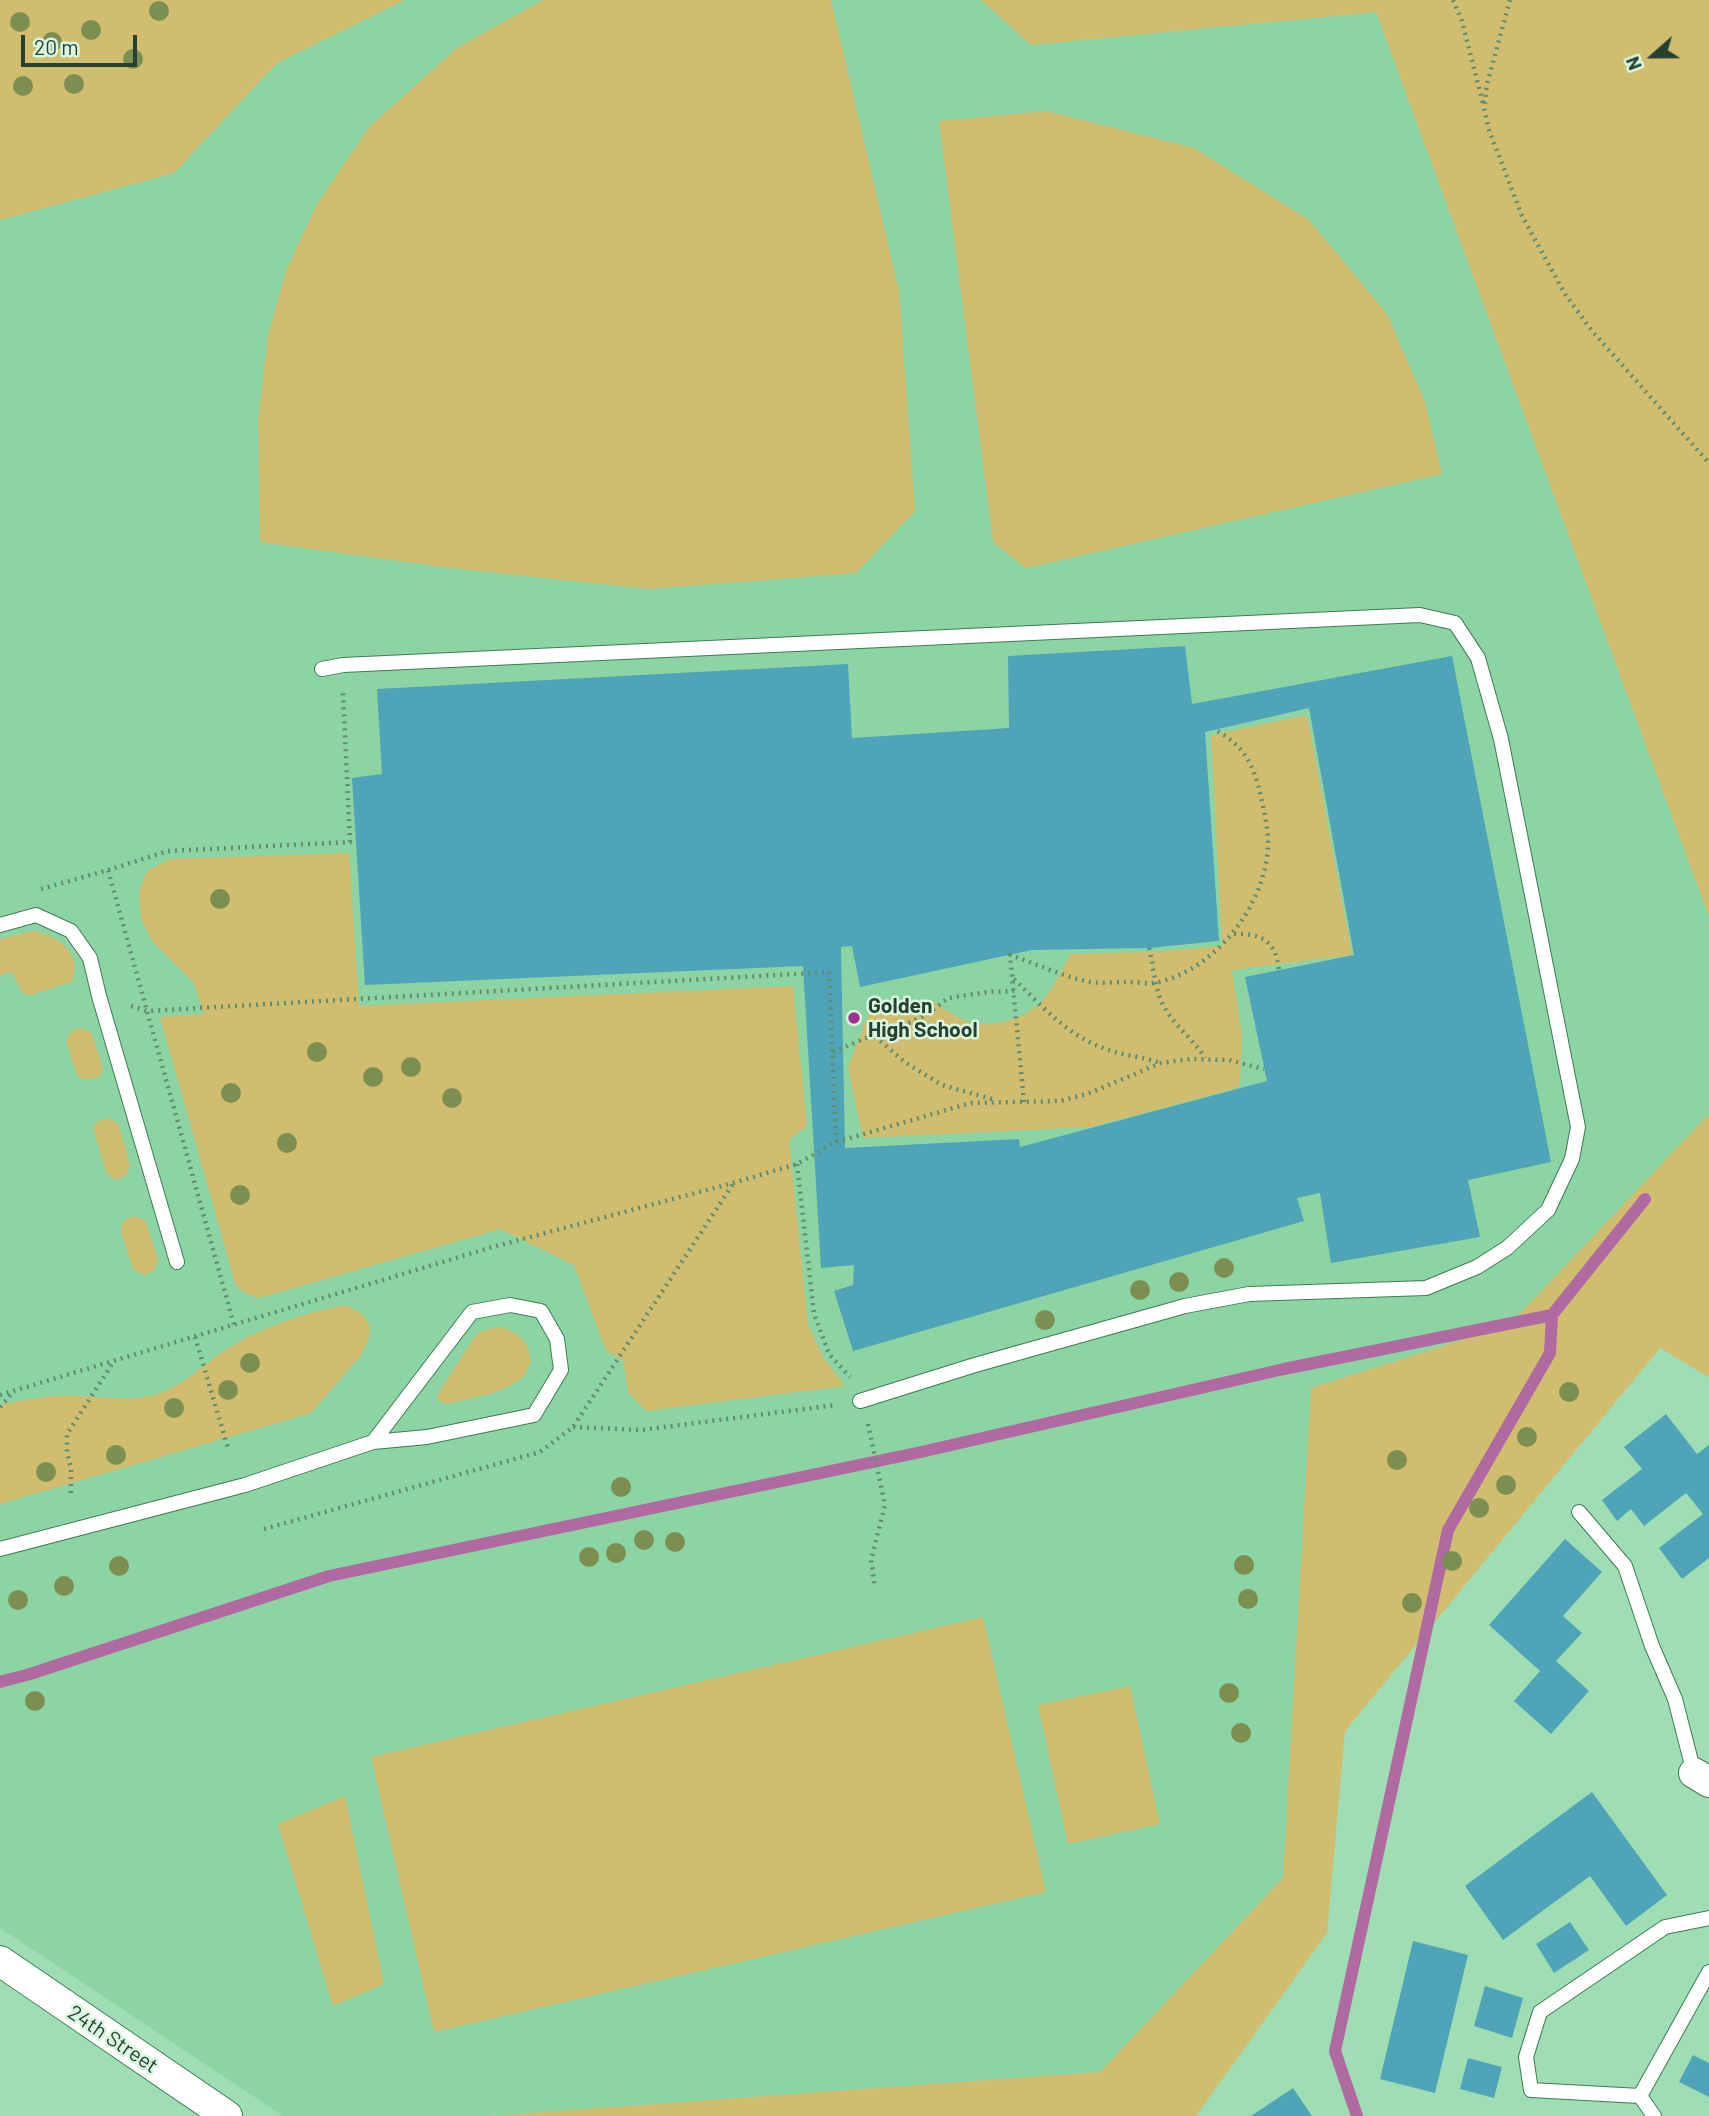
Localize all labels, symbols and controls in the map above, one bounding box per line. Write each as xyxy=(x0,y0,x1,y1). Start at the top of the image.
scale bar xyxy=(24,21,140,65)
north arrow xyxy=(1618,21,1688,91)
text: 20 m xyxy=(34,34,79,59)
text: N xyxy=(1620,54,1646,74)
place label: Golden High School xyxy=(868,993,978,1043)
marker: Golden High School xyxy=(846,1010,862,1026)
street label: 24th Street xyxy=(63,2000,163,2078)

